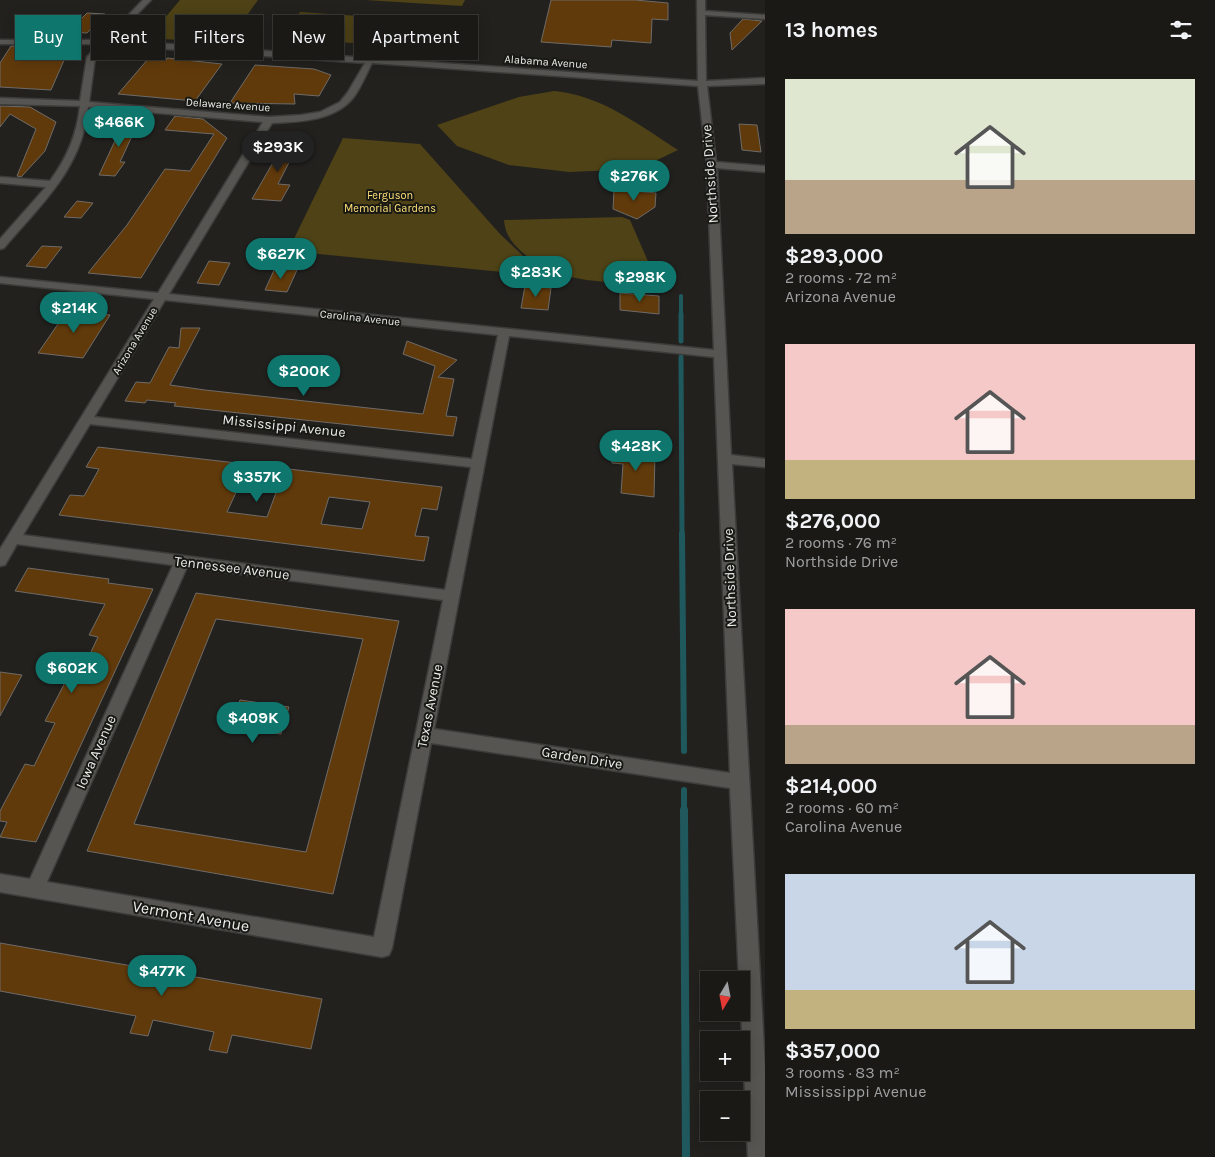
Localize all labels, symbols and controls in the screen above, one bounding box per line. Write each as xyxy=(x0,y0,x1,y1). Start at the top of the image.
chip: Buy xyxy=(15,15,81,60)
chip: Rent xyxy=(91,15,165,60)
chip: Filters xyxy=(175,15,263,60)
chip: New xyxy=(273,15,344,60)
chip: Apartment xyxy=(354,15,478,60)
icon: filters xyxy=(1167,16,1195,44)
text: 13 homes xyxy=(785,18,878,42)
street label: Alabama Avenue xyxy=(504,53,588,71)
street label: Delaware Avenue xyxy=(185,96,271,114)
pin: $466K xyxy=(84,106,154,148)
text: $466K xyxy=(94,112,144,131)
icon: home xyxy=(945,112,1035,202)
street label: Northside Drive xyxy=(698,124,722,224)
pin: $293K xyxy=(243,130,313,173)
text: $293K xyxy=(253,137,303,156)
pin: $276K xyxy=(599,160,669,202)
text: $276K xyxy=(610,166,658,185)
park label: Ferguson Memorial Gardens xyxy=(344,189,436,215)
pin: $627K xyxy=(246,238,316,280)
text: $627K xyxy=(257,244,305,263)
text: $293,000 xyxy=(785,244,883,268)
pin: $283K xyxy=(501,256,571,298)
pin: $298K xyxy=(605,260,675,303)
text: $283K xyxy=(510,262,562,281)
text: $298K xyxy=(614,267,666,286)
text: 2 rooms · 72 m² xyxy=(785,268,897,287)
text: Arizona Avenue xyxy=(785,287,896,306)
pin: $214K xyxy=(39,292,109,334)
text: $214K xyxy=(51,298,97,317)
street label: Arizona Avenue xyxy=(110,305,160,377)
street label: Carolina Avenue xyxy=(319,307,401,329)
pin: $200K xyxy=(269,354,339,397)
text: $200K xyxy=(278,361,330,380)
icon: home xyxy=(945,377,1035,467)
street label: Mississippi Avenue xyxy=(222,411,346,441)
pin: $428K xyxy=(601,430,671,472)
text: $428K xyxy=(610,436,662,455)
pin: $357K xyxy=(222,460,292,503)
text: $357K xyxy=(233,467,281,486)
text: $276,000 xyxy=(785,509,881,533)
street label: Northside Drive xyxy=(720,528,740,628)
text: 2 rooms · 76 m² xyxy=(785,533,897,552)
text: Northside Drive xyxy=(785,552,898,571)
street label: Tennessee Avenue xyxy=(174,553,290,583)
icon: home xyxy=(945,642,1035,732)
pin: $602K xyxy=(37,652,107,694)
text: $602K xyxy=(47,658,98,677)
street label: Texas Avenue xyxy=(414,663,446,749)
pin: $409K xyxy=(218,702,288,744)
text: $409K xyxy=(228,708,278,727)
street label: Iowa Avenue xyxy=(72,713,120,791)
street label: Garden Drive xyxy=(540,743,624,773)
text: $214,000 xyxy=(785,774,877,798)
text: 2 rooms · 60 m² xyxy=(785,798,899,817)
text: Carolina Avenue xyxy=(785,817,902,836)
street label: Vermont Avenue xyxy=(131,896,251,936)
icon: home xyxy=(945,907,1035,997)
pin: $477K xyxy=(127,954,197,997)
text: $477K xyxy=(139,961,185,980)
north arrow xyxy=(700,971,750,1021)
map controls xyxy=(700,971,750,1141)
button: + xyxy=(700,1031,750,1081)
text: $357,000 xyxy=(785,1039,880,1063)
text: 3 rooms · 83 m² xyxy=(785,1063,900,1082)
text: Mississippi Avenue xyxy=(785,1082,926,1101)
button: − xyxy=(700,1091,750,1141)

